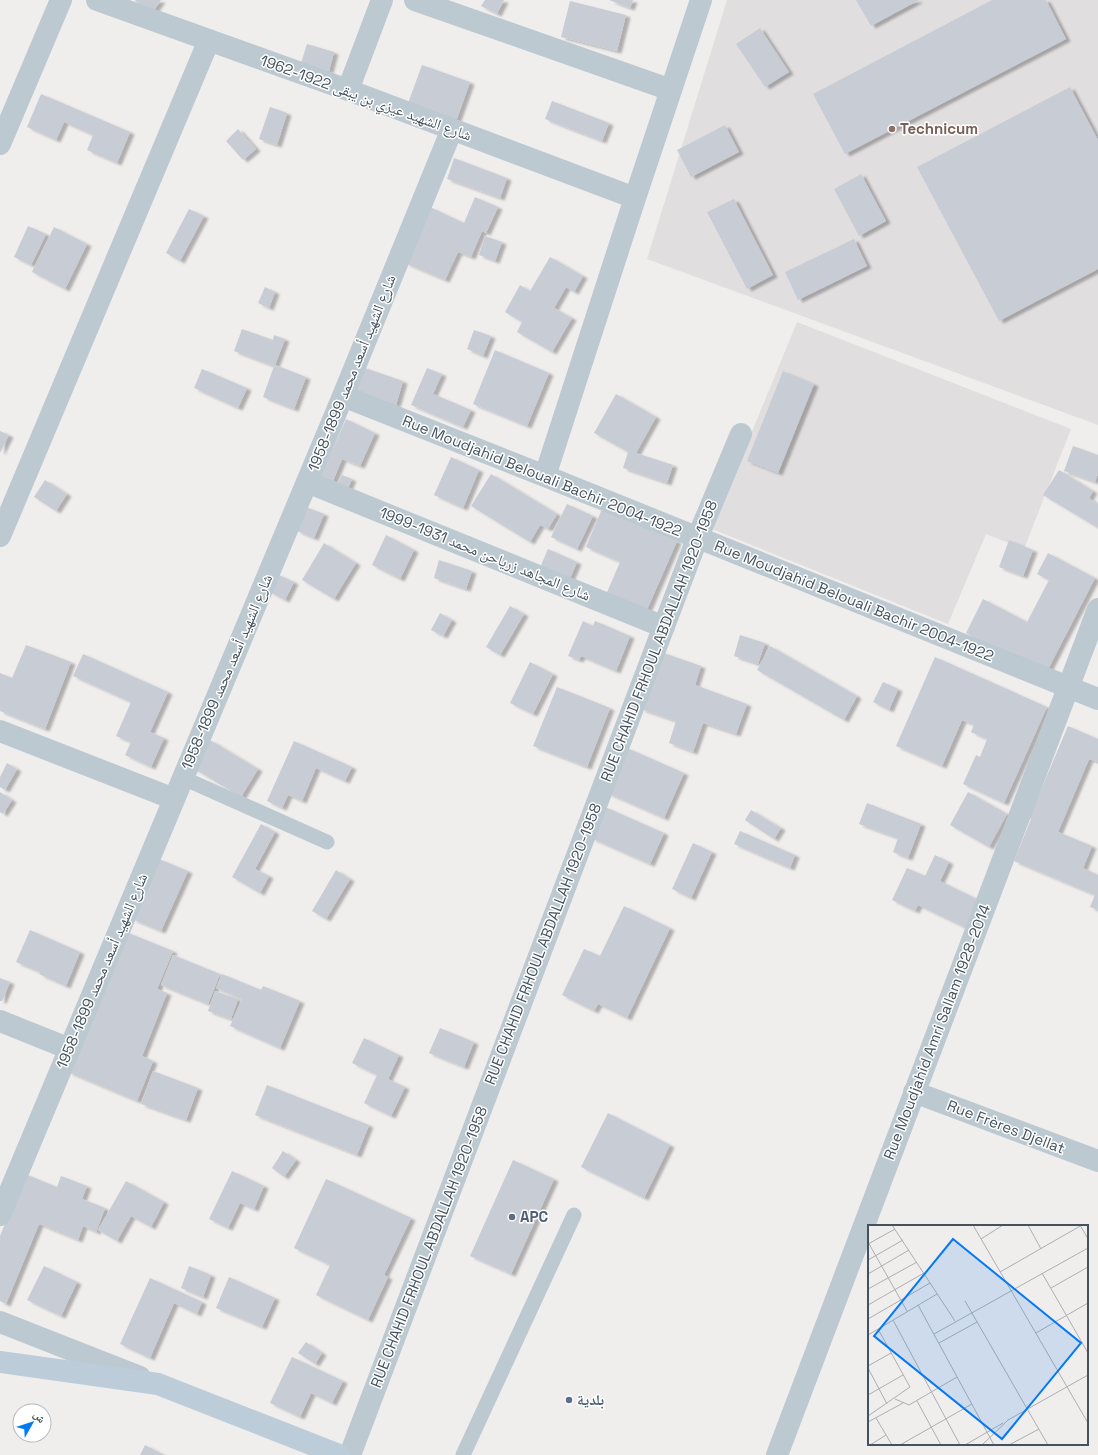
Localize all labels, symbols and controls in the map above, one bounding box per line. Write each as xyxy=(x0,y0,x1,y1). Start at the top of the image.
street label: شارع الشهيد عيزي بن يبقى 1922-1962 xyxy=(257,50,475,147)
place label: Technicum xyxy=(900,119,978,138)
marker: Technicum xyxy=(887,124,897,134)
street label: شارع الشهيد أسعد محمد 1899-1958 xyxy=(303,272,401,474)
street label: Rue Moudjahid Belouali Bachir 2004-1922 xyxy=(400,411,685,540)
street label: RUE CHAHID FRHOUL ABDALLAH 1920-1958 xyxy=(596,498,721,784)
street label: شارع المجاهد زرياحن محمد 1931-1999 xyxy=(377,502,593,606)
street label: Rue Moudjahid Belouali Bachir 2004-1922 xyxy=(712,536,997,665)
street label: شارع الشهيد أسعد محمد 1899-1958 xyxy=(177,571,277,773)
street label: RUE CHAHID FRHOUL ABDALLAH 1920-1958 xyxy=(480,801,605,1087)
street label: شارع الشهيد أسعد محمد 1899-1958 xyxy=(52,870,152,1072)
street label: Rue Moudjahid Amri Sallam 1928-2014 xyxy=(879,901,994,1162)
street label: Rue Frères Djellat xyxy=(945,1095,1068,1158)
street label: RUE CHAHID FRHOUL ABDALLAH 1920-1958 xyxy=(366,1104,491,1390)
place label: APC xyxy=(520,1207,549,1226)
marker: APC xyxy=(507,1212,517,1222)
inset map xyxy=(868,1225,1088,1445)
place label: بلدية xyxy=(577,1390,604,1409)
marker: بلدية xyxy=(564,1395,574,1405)
north arrow xyxy=(12,1403,52,1443)
text: ش xyxy=(30,1408,49,1427)

